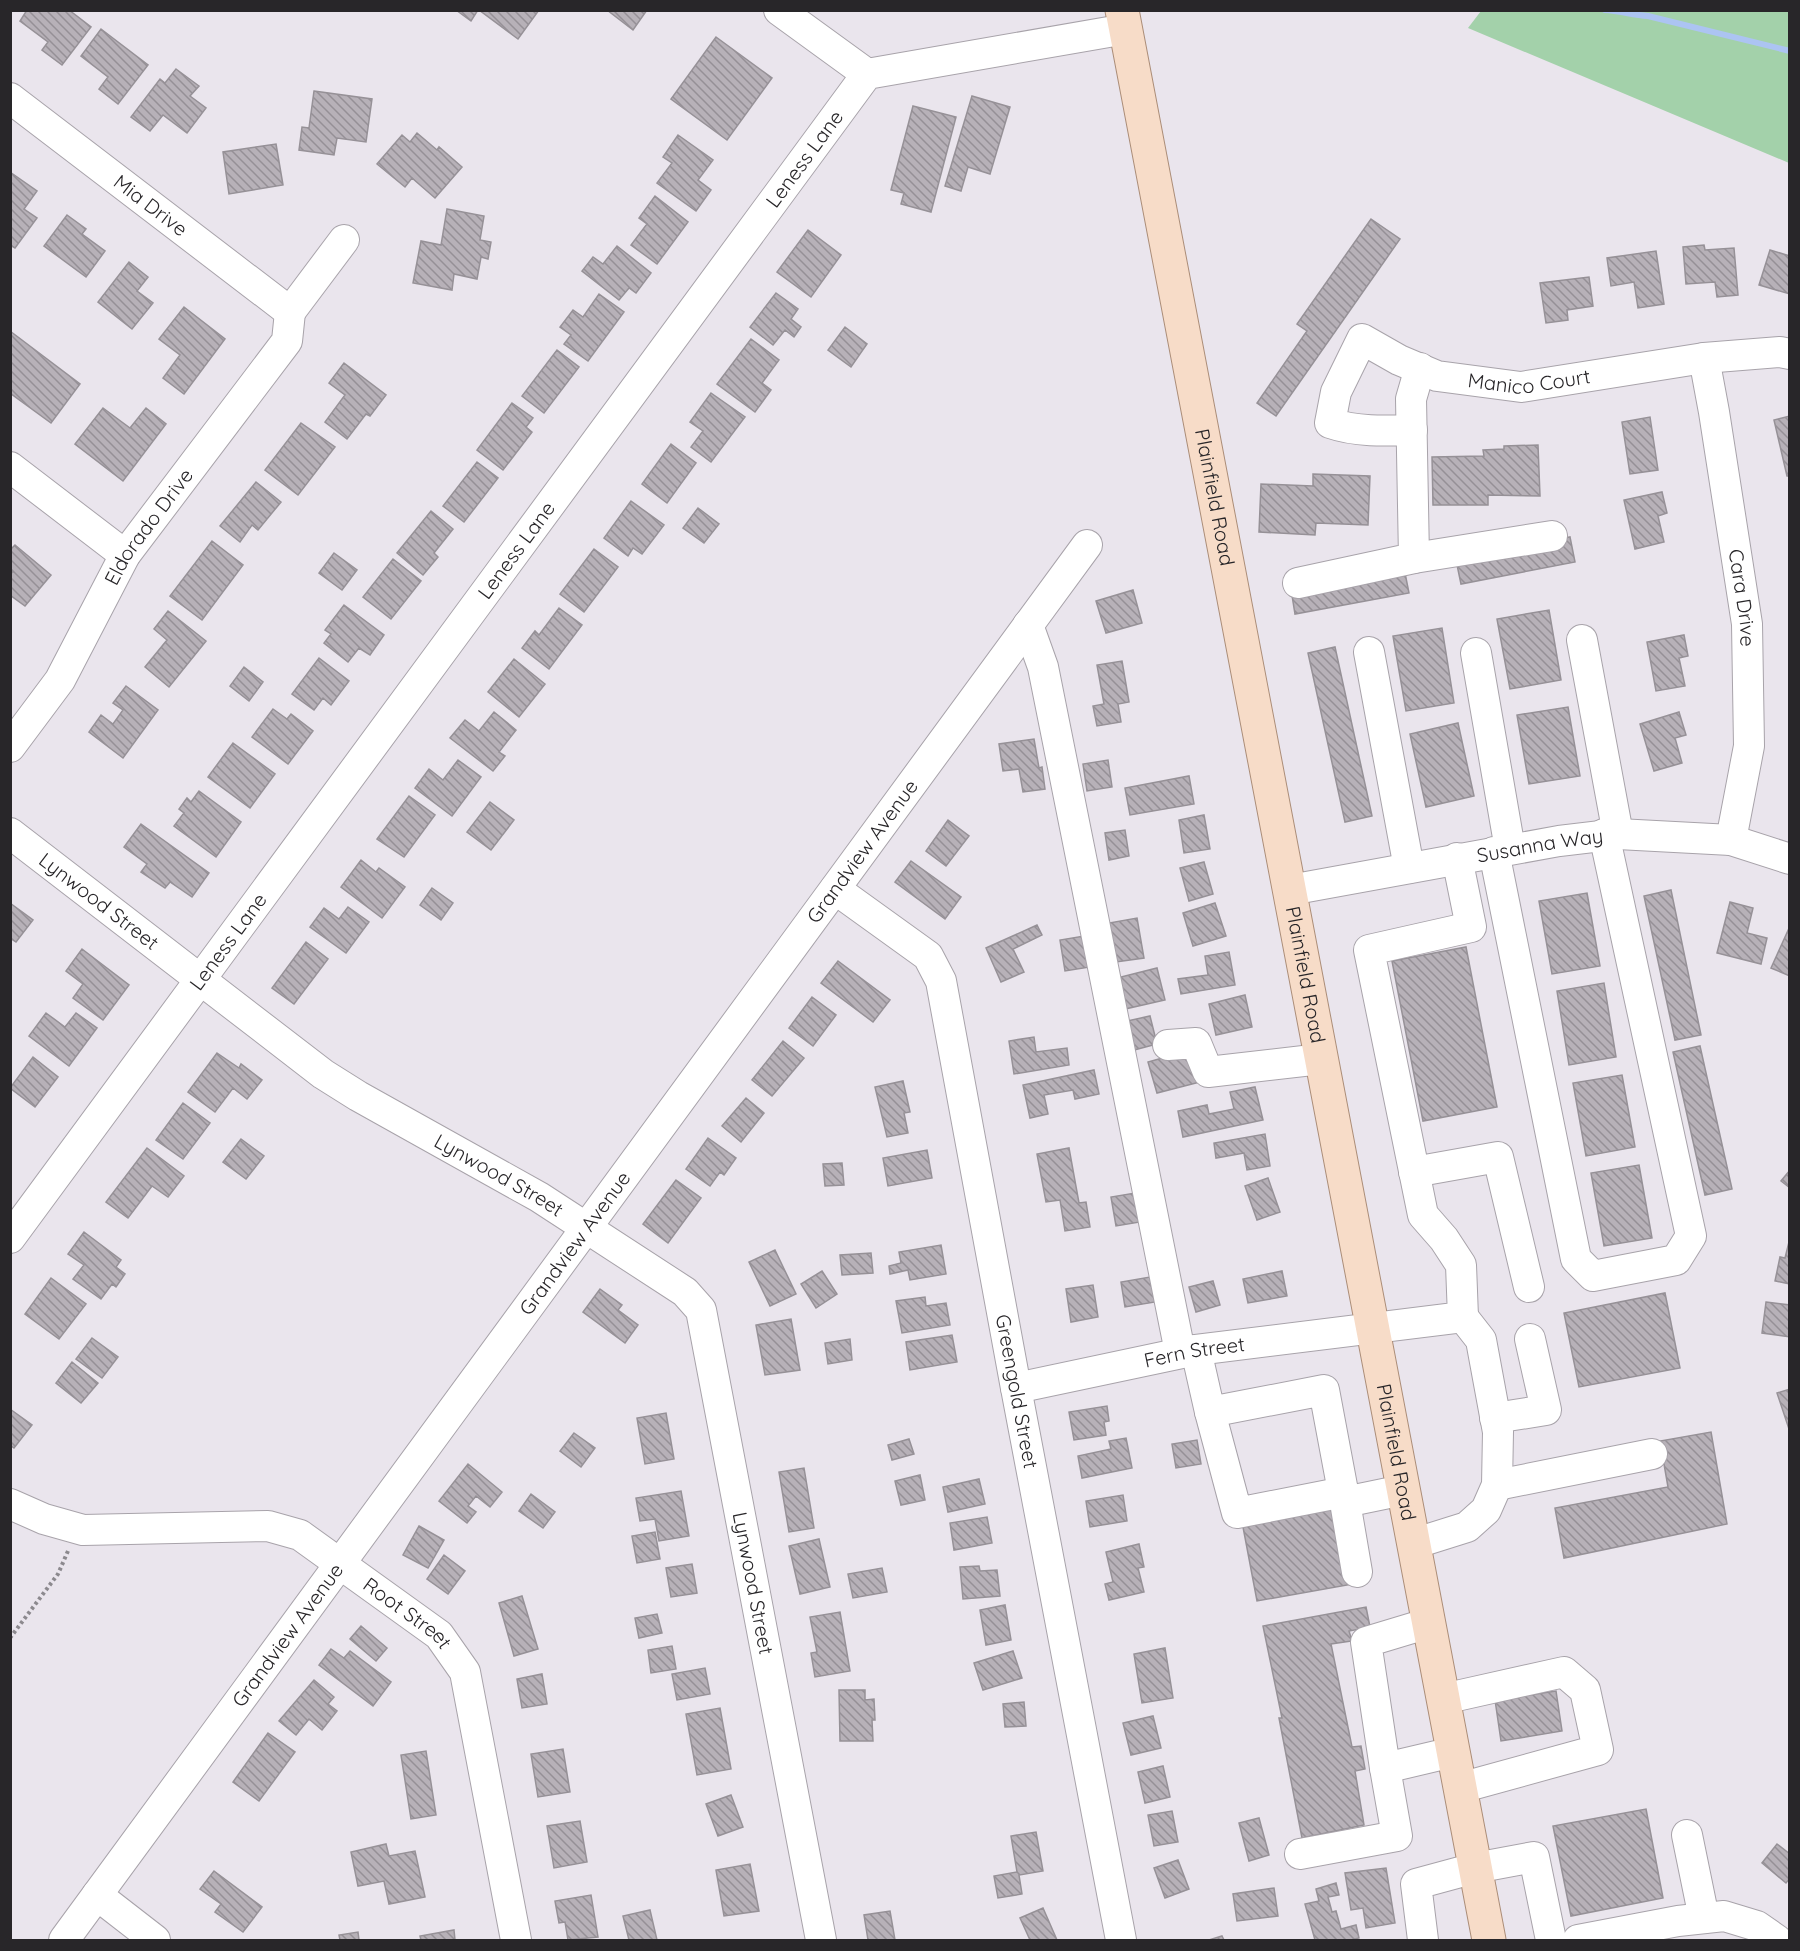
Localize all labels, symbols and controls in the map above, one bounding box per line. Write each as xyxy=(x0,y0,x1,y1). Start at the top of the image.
street label: Leness Lane xyxy=(760,105,848,212)
street label: Mia Drive xyxy=(109,169,193,241)
street label: Manico Court xyxy=(1466,363,1592,399)
street label: Plainfield Road xyxy=(1190,427,1240,568)
street label: Eldorado Drive xyxy=(99,463,198,589)
street label: Leness Lane xyxy=(472,496,560,604)
street label: Cara Drive xyxy=(1724,547,1760,647)
street label: Grandview Avenue xyxy=(801,774,923,928)
street label: Susanna Way xyxy=(1475,823,1605,868)
street label: Lynwood Street xyxy=(34,847,164,955)
street label: Leness Lane xyxy=(184,888,272,995)
street label: Plainfield Road xyxy=(1281,904,1331,1045)
street label: Lynwood Street xyxy=(430,1128,569,1222)
street label: Grandview Avenue xyxy=(513,1166,636,1320)
street label: Greengold Street xyxy=(991,1312,1044,1470)
street label: Fern Street xyxy=(1142,1331,1246,1373)
street label: Plainfield Road xyxy=(1371,1381,1422,1523)
street label: Lynwood Street xyxy=(728,1510,779,1657)
street label: Grandview Avenue xyxy=(226,1558,348,1712)
street label: Root Street xyxy=(359,1572,458,1654)

